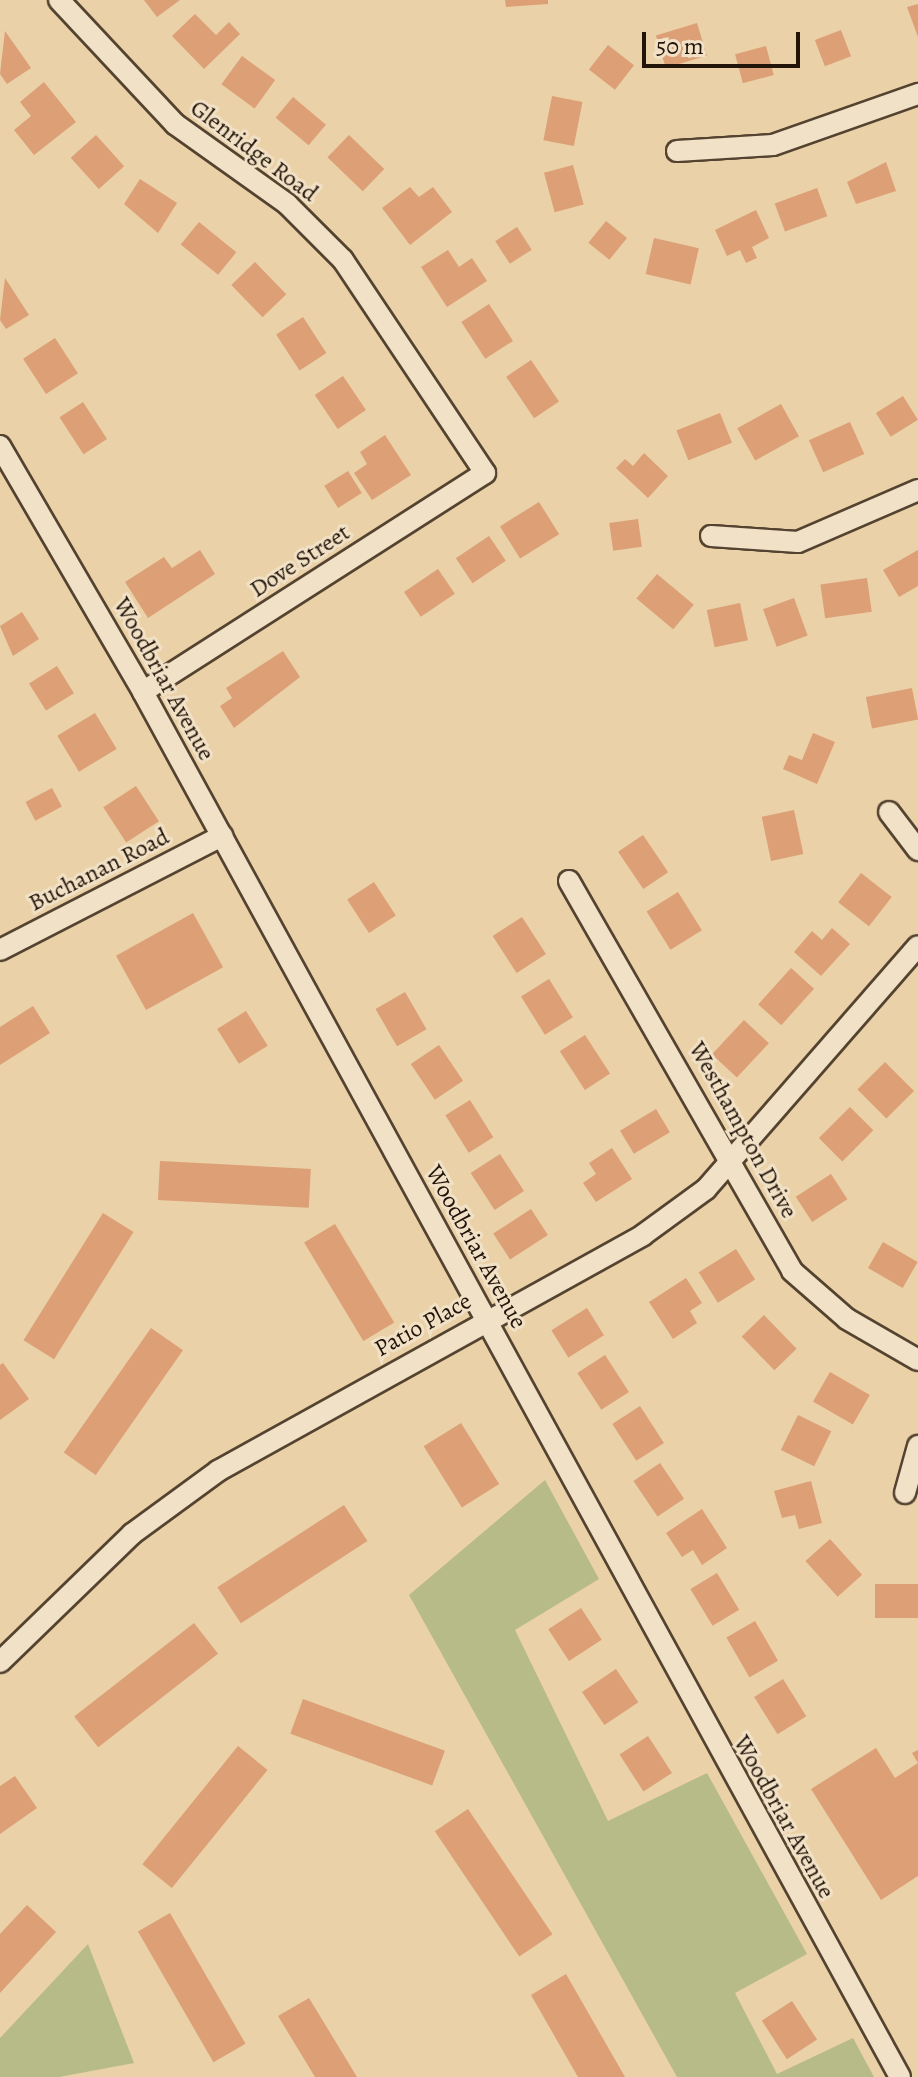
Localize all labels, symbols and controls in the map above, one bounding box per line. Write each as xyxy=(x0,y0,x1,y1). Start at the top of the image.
scale bar xyxy=(646,16,804,66)
text: 50 m xyxy=(656,30,704,62)
street label: Glenridge Road xyxy=(185,94,323,208)
street label: Dove Street xyxy=(245,518,355,604)
street label: Woodbriar Avenue xyxy=(107,592,221,766)
street label: Buchanan Road xyxy=(24,822,174,918)
street label: Westhampton Drive xyxy=(683,1037,803,1223)
street label: Woodbriar Avenue xyxy=(419,1160,533,1334)
street label: Patio Place xyxy=(370,1287,476,1363)
street label: Woodbriar Avenue xyxy=(727,1730,841,1904)

